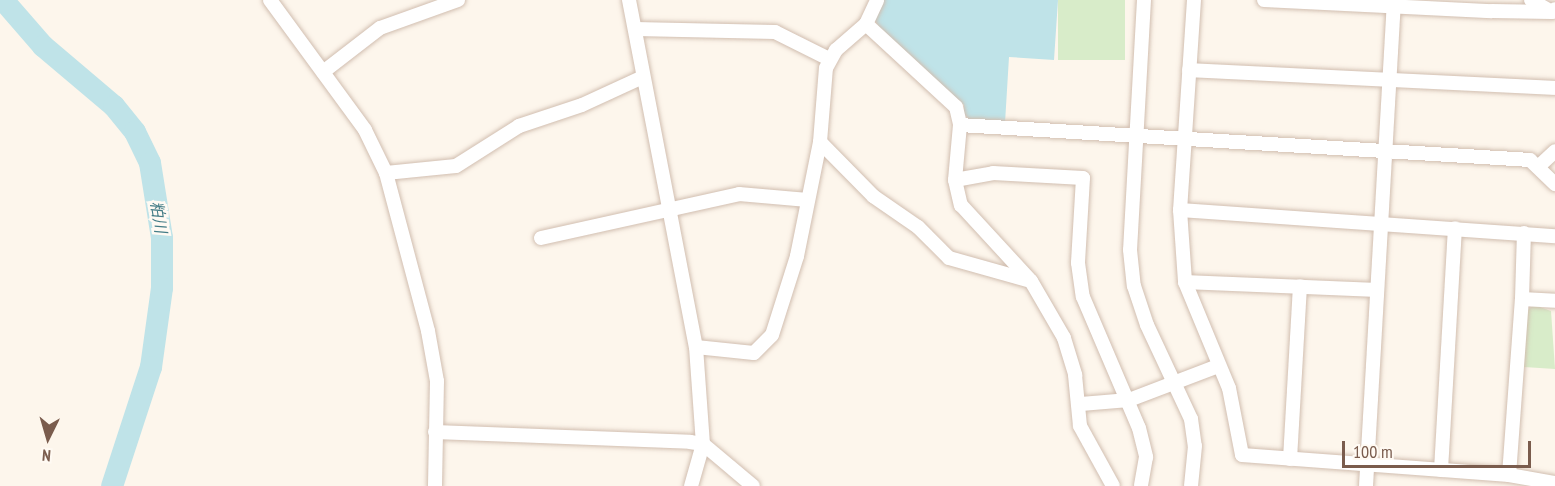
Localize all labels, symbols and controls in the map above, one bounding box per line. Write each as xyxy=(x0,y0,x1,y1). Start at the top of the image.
water label: 粕川 xyxy=(147,200,171,234)
north arrow xyxy=(18,408,78,468)
scale bar xyxy=(1345,429,1534,467)
text: 100 m xyxy=(1353,440,1393,463)
text: N xyxy=(41,446,52,466)

